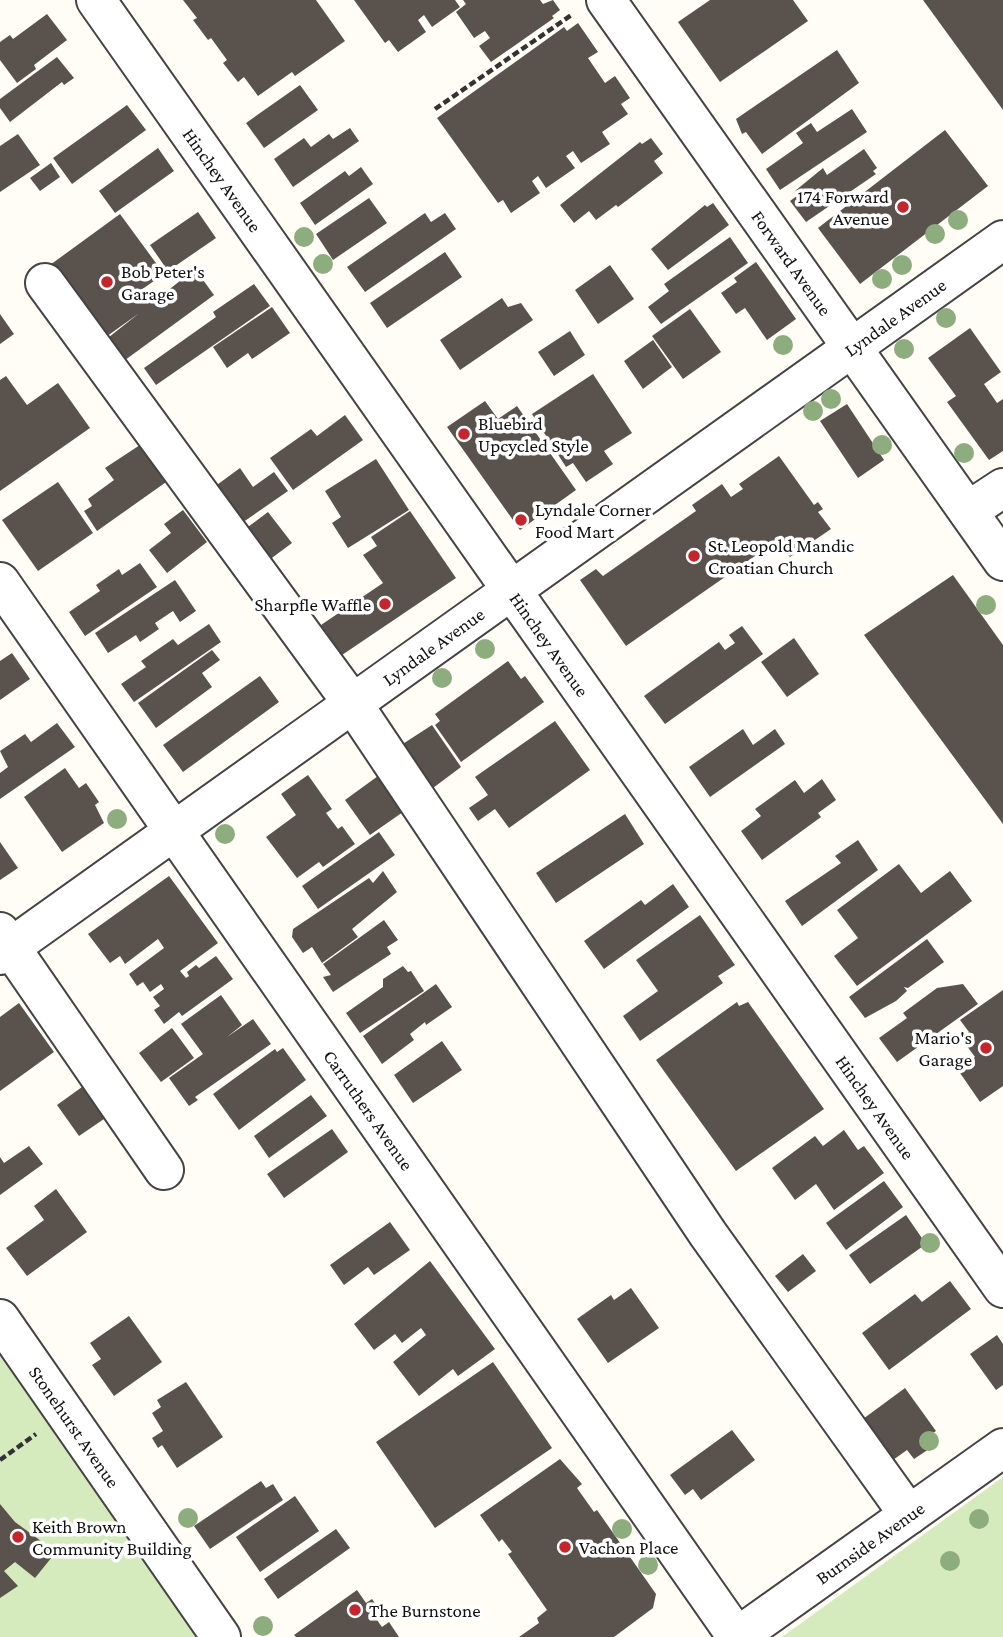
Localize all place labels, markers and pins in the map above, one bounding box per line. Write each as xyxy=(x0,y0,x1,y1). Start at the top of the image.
place label: 174 Forward Avenue xyxy=(797,186,889,229)
marker: 174 Forward Avenue xyxy=(895,199,911,215)
place label: Bob Peter's Garage xyxy=(121,261,205,304)
marker: Bob Peter's Garage xyxy=(99,274,115,290)
place label: Bluebird Upcycled Style xyxy=(478,413,589,456)
marker: Bluebird Upcycled Style xyxy=(456,426,472,442)
place label: Lyndale Corner Food Mart xyxy=(535,499,652,542)
marker: Lyndale Corner Food Mart xyxy=(513,512,529,528)
place label: St. Leopold Mandic Croatian Church xyxy=(708,535,854,578)
marker: St. Leopold Mandic Croatian Church xyxy=(686,548,702,564)
place label: Sharpfle Waffle xyxy=(254,594,371,615)
marker: Sharpfle Waffle xyxy=(377,596,393,612)
place label: Mario's Garage xyxy=(914,1027,972,1070)
marker: Mario's Garage xyxy=(978,1040,994,1056)
place label: Keith Brown Community Building xyxy=(32,1516,192,1559)
marker: Keith Brown Community Building xyxy=(10,1529,26,1545)
place label: Vachon Place xyxy=(579,1537,678,1558)
marker: Vachon Place xyxy=(557,1539,573,1555)
place label: The Burnstone xyxy=(369,1600,480,1621)
marker: The Burnstone xyxy=(347,1602,363,1618)

